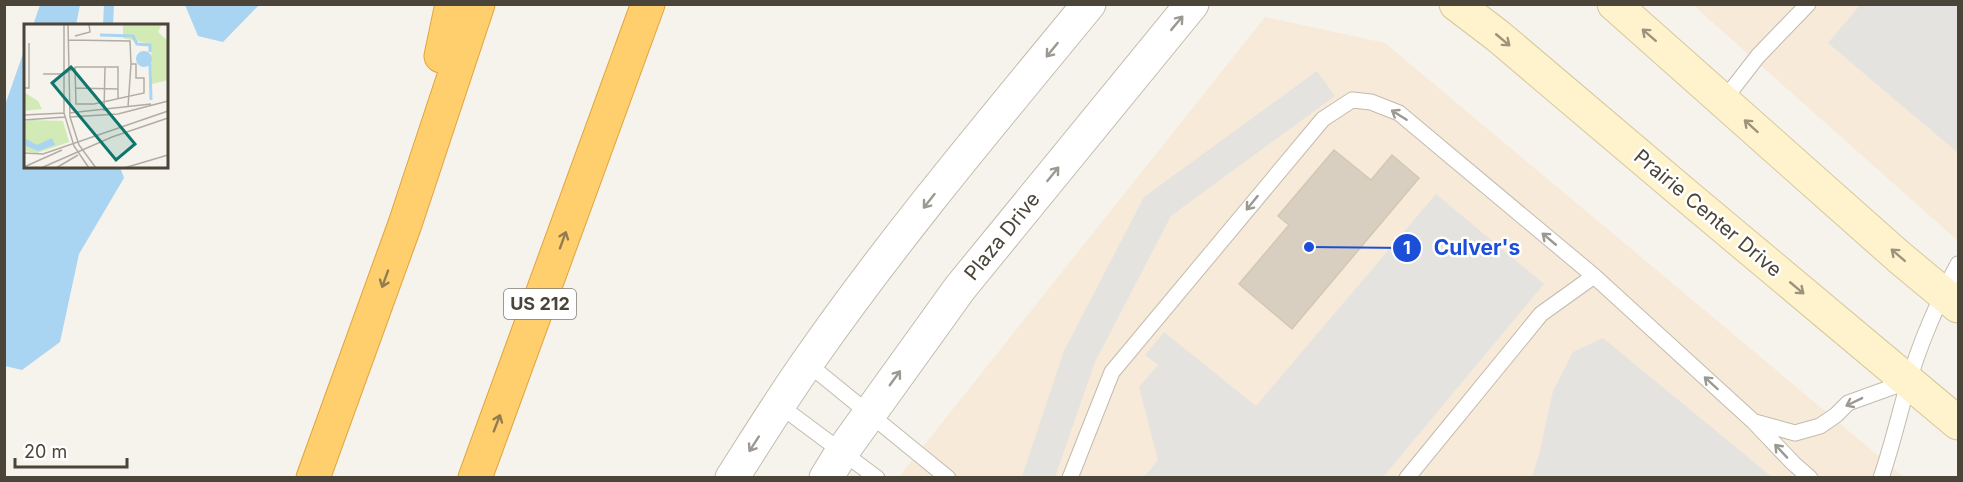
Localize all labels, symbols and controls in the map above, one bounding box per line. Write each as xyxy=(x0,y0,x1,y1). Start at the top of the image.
one-way arrow xyxy=(1170,15,1183,31)
inset map xyxy=(24,24,168,168)
one-way arrow xyxy=(1641,28,1657,41)
one-way arrow xyxy=(1495,33,1510,47)
one-way arrow xyxy=(1046,41,1059,57)
one-way arrow xyxy=(1391,108,1408,120)
one-way arrow xyxy=(1744,119,1759,133)
street label: Prairie Center Drive xyxy=(1629,144,1787,282)
one-way arrow xyxy=(1047,166,1060,182)
street label: Plaza Drive xyxy=(959,187,1045,285)
one-way arrow xyxy=(922,192,935,208)
one-way arrow xyxy=(1246,195,1259,211)
callout: Culver's xyxy=(1392,228,1532,267)
one-way arrow xyxy=(558,231,569,249)
one-way arrow xyxy=(1542,232,1558,245)
text: Culver's xyxy=(1434,235,1520,260)
text: 1 xyxy=(1403,237,1411,258)
one-way arrow xyxy=(1891,248,1906,262)
one-way arrow xyxy=(378,269,389,288)
one-way arrow xyxy=(1789,282,1805,295)
road number: US 212 xyxy=(504,289,576,319)
one-way arrow xyxy=(889,370,901,386)
one-way arrow xyxy=(1704,376,1719,390)
one-way arrow xyxy=(1845,397,1863,409)
one-way arrow xyxy=(492,414,503,433)
scale bar xyxy=(15,431,128,469)
one-way arrow xyxy=(747,435,759,452)
text: 20 m xyxy=(24,441,67,462)
one-way arrow xyxy=(1774,443,1788,458)

